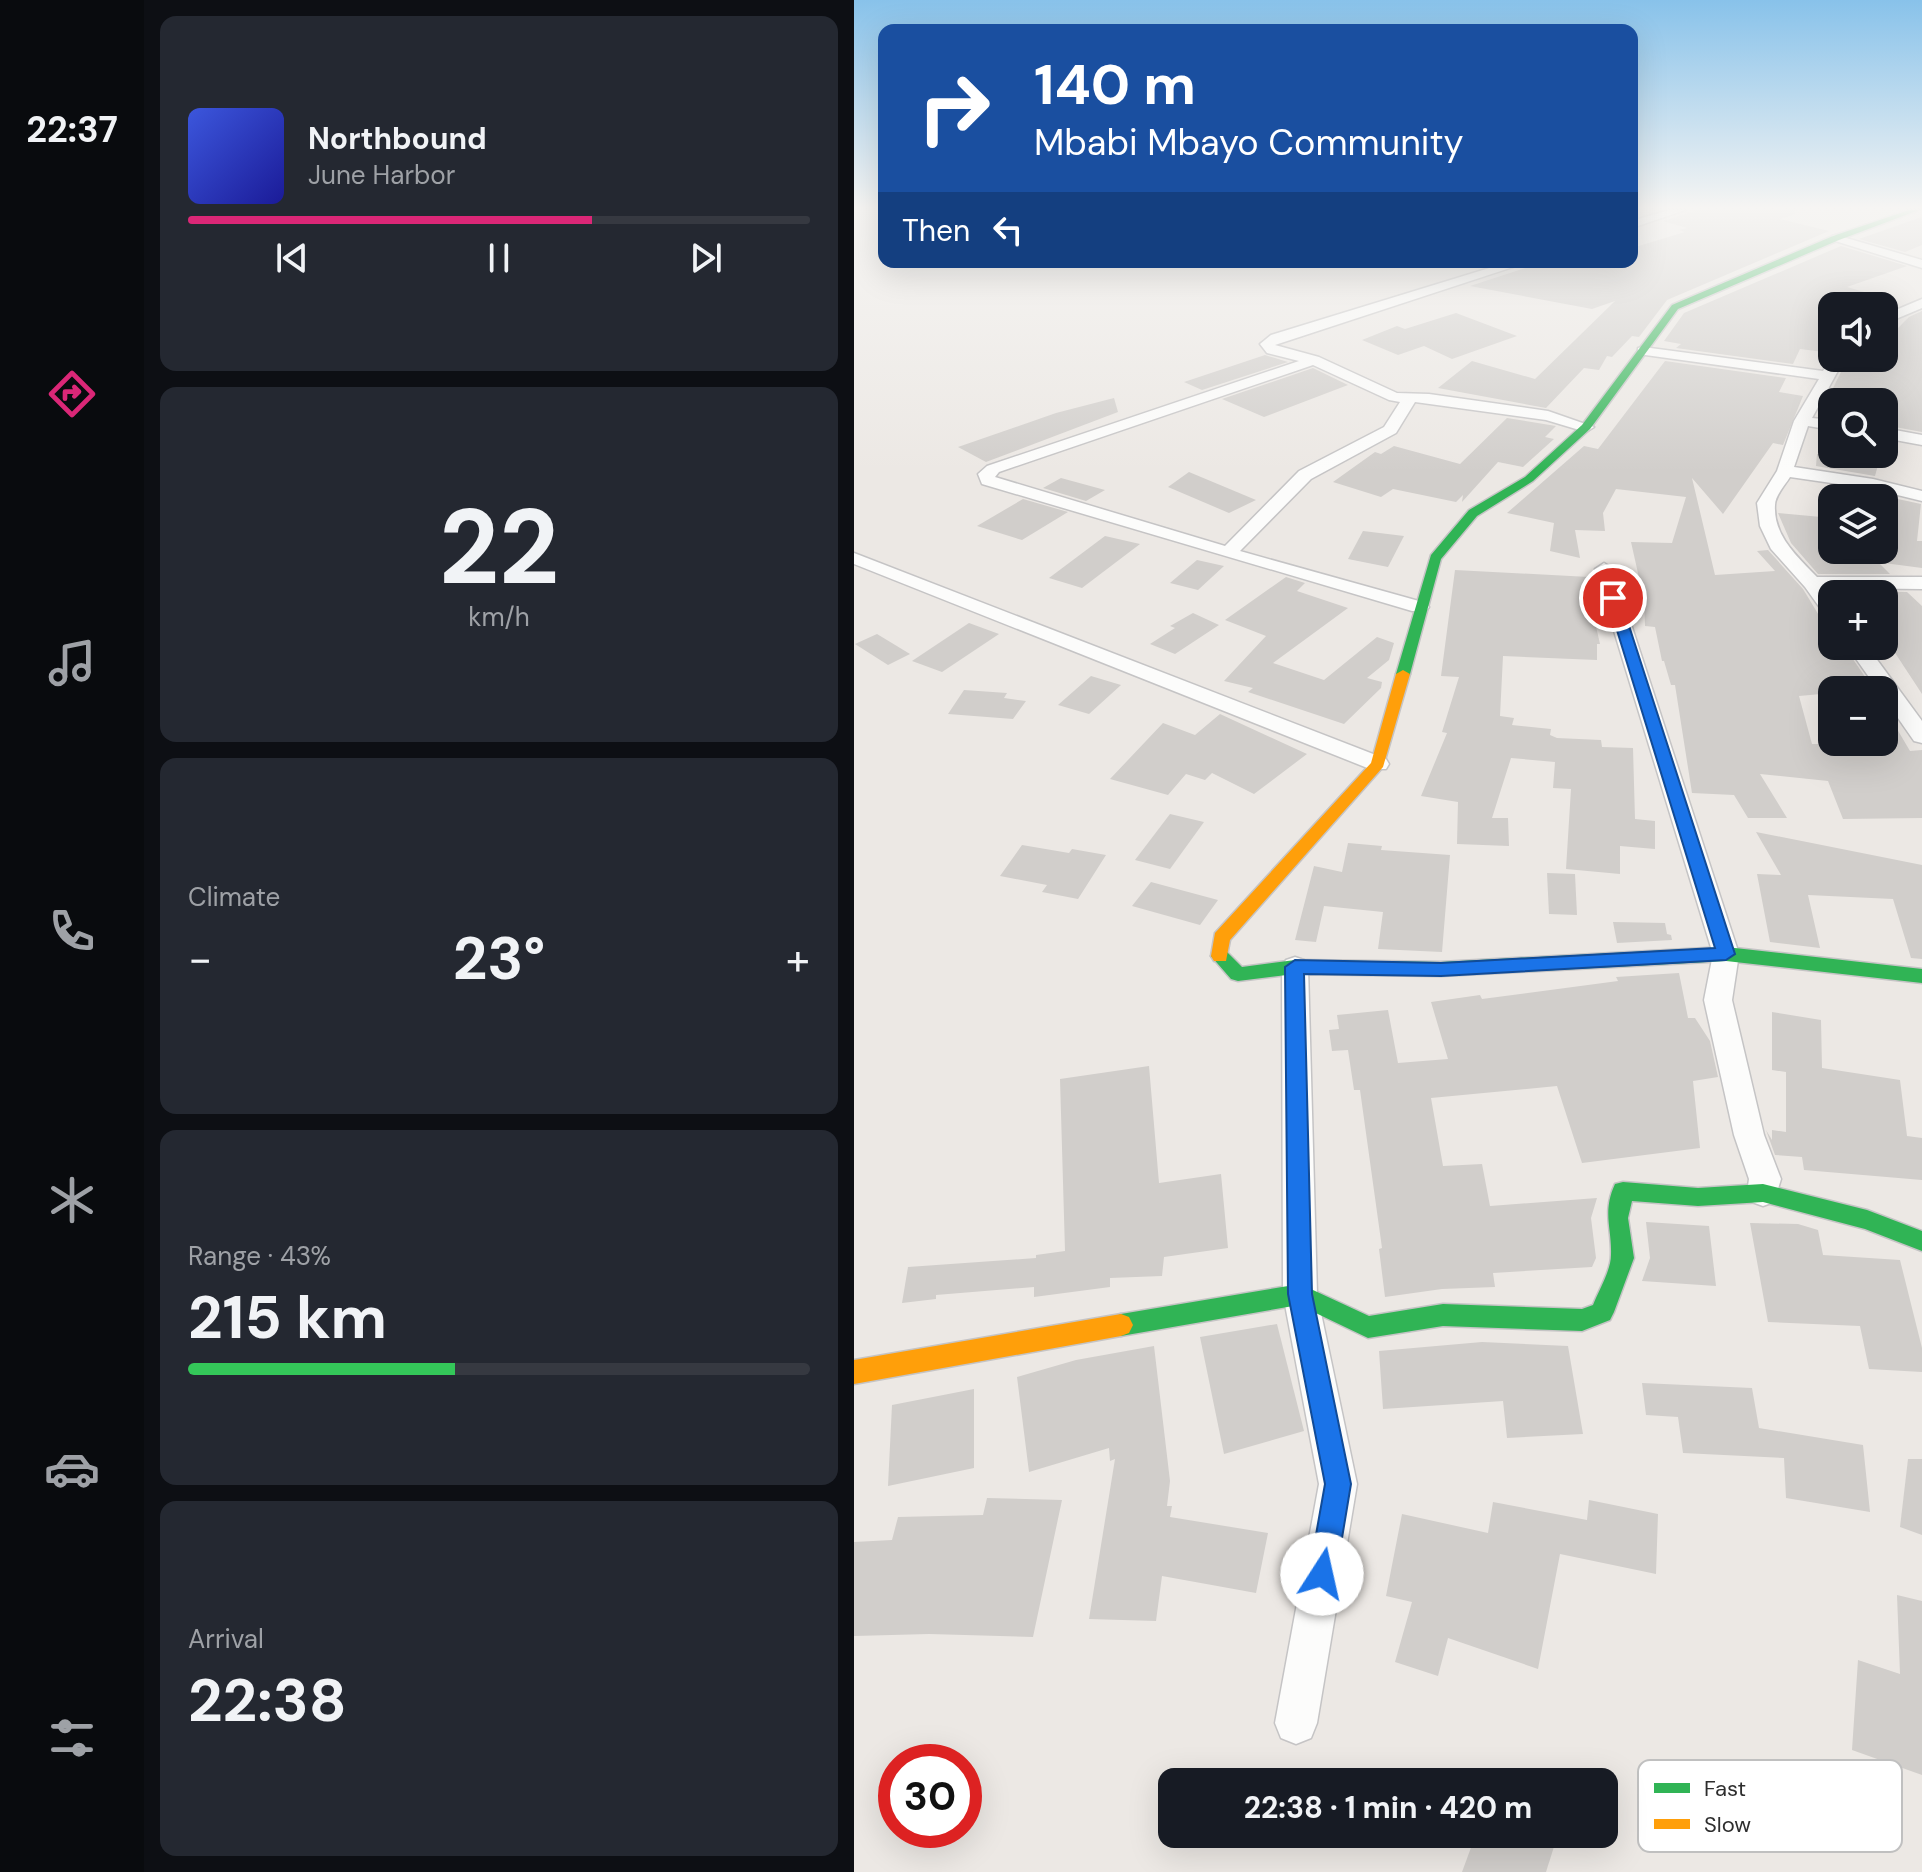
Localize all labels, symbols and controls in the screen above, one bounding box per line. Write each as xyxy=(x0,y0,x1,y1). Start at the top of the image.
text: 140 m xyxy=(1034,48,1196,121)
icon: right xyxy=(902,56,1006,160)
text: 22:37 xyxy=(26,106,118,153)
text: Northbound xyxy=(308,119,487,158)
text: Mbabi Mbayo Community xyxy=(1034,119,1464,166)
text: June Harbor xyxy=(308,158,455,192)
icon: left xyxy=(986,208,1030,252)
text: Then xyxy=(902,211,970,250)
icon: previous xyxy=(270,236,314,280)
icon: pause xyxy=(477,236,521,280)
icon: next xyxy=(684,236,728,280)
map controls xyxy=(1818,292,1898,756)
button: sound xyxy=(1818,292,1898,372)
icon: directions xyxy=(44,366,100,422)
button: search xyxy=(1818,388,1898,468)
text: 22 xyxy=(439,480,559,615)
button: layers xyxy=(1818,484,1898,564)
pin xyxy=(1579,564,1647,632)
icon: arrive xyxy=(1591,576,1635,620)
button: + xyxy=(1818,580,1898,660)
text: km/h xyxy=(468,600,530,634)
icon: music xyxy=(44,635,100,691)
button: − xyxy=(1818,676,1898,756)
text: Climate xyxy=(188,880,280,914)
icon: phone xyxy=(44,903,100,959)
text: 23° xyxy=(453,919,545,998)
text: − xyxy=(188,930,212,988)
text: + xyxy=(786,930,810,988)
icon: climate xyxy=(44,1172,100,1228)
text: Range · 43% xyxy=(188,1239,331,1273)
text: 215 km xyxy=(188,1278,387,1357)
icon: car xyxy=(44,1441,100,1497)
position arrow xyxy=(1280,1532,1364,1616)
text: Arrival xyxy=(188,1622,264,1656)
text: 22:38 xyxy=(188,1661,347,1740)
icon: filters xyxy=(44,1710,100,1766)
speed limit sign: 30 xyxy=(878,1744,982,1848)
legend xyxy=(1638,1760,1902,1852)
text: Fast xyxy=(1704,1774,1746,1803)
text: 22:38 · 1 min · 420 m xyxy=(1244,1788,1532,1827)
text: Slow xyxy=(1704,1810,1751,1839)

